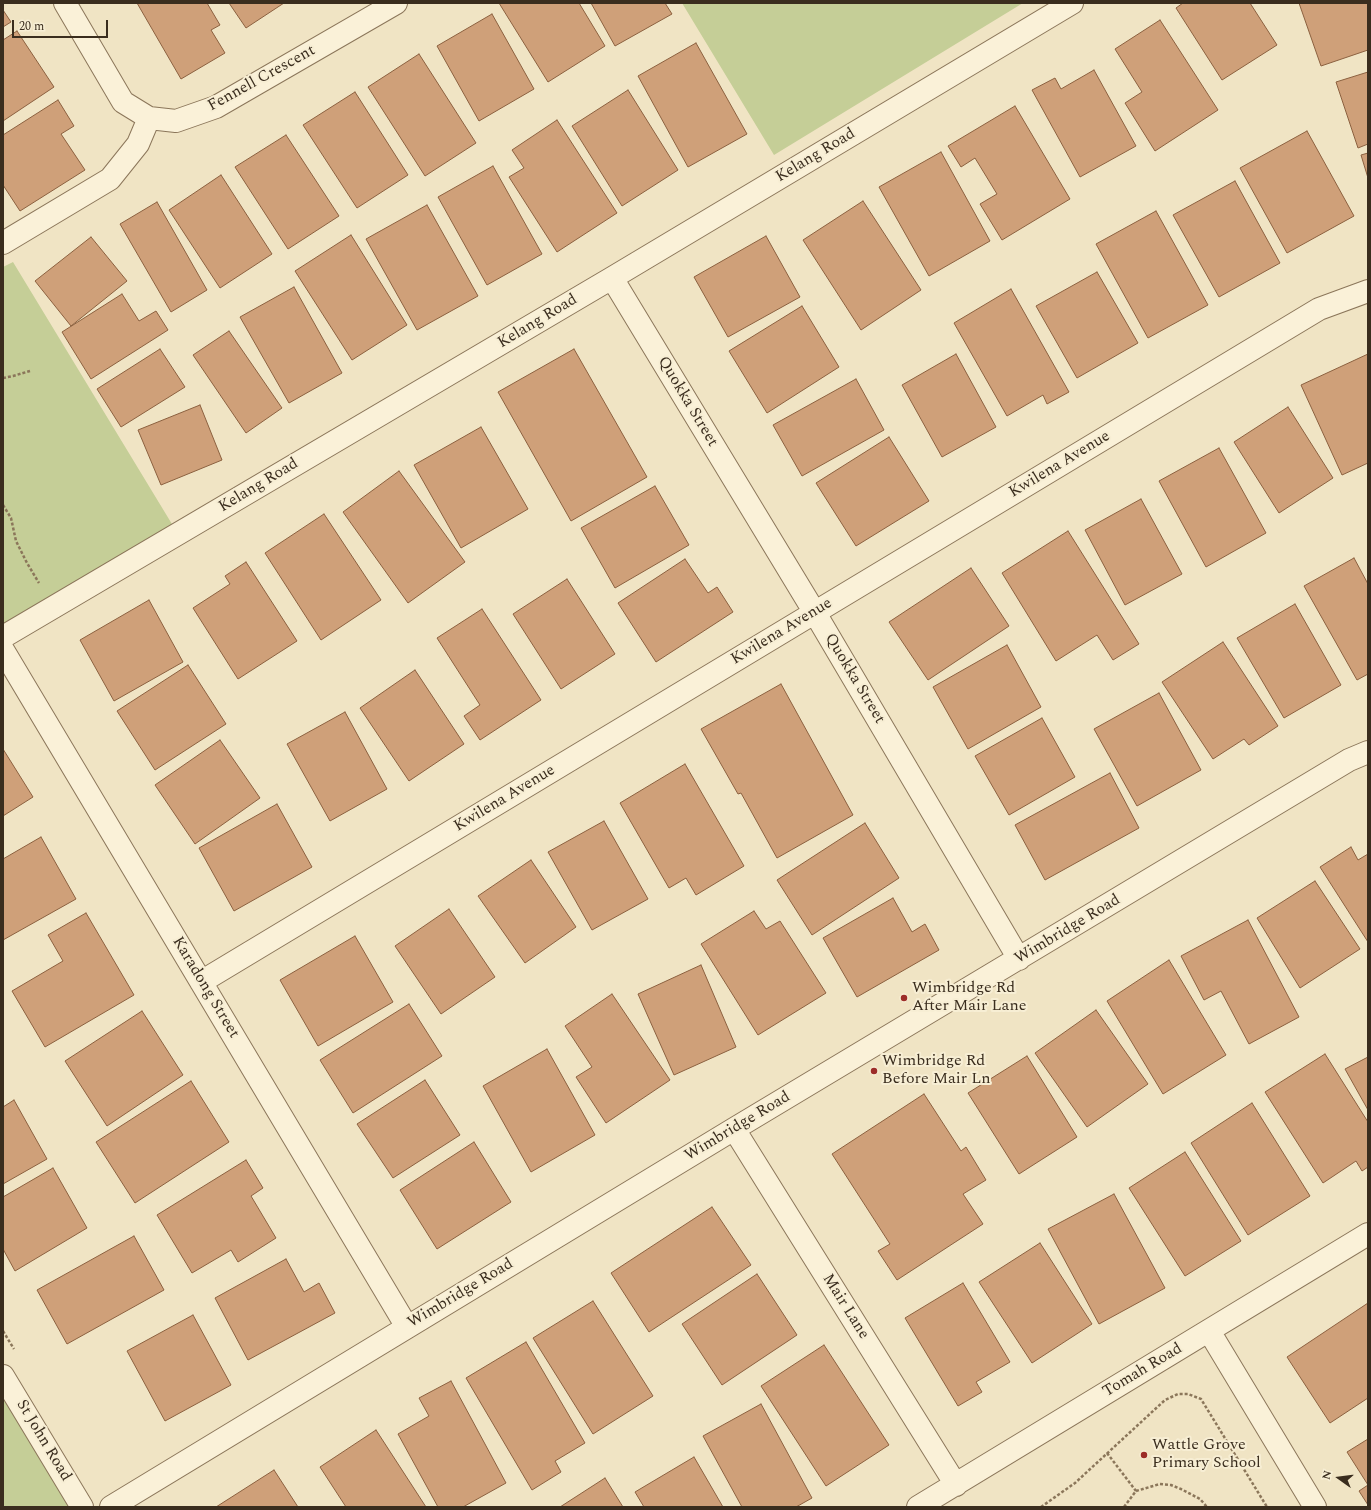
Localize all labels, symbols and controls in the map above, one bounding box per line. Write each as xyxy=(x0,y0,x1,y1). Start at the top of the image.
scale bar xyxy=(14,12,110,38)
text: 20 m xyxy=(19,17,44,36)
street label: Fennell Crescent xyxy=(205,42,319,116)
street label: Kelang Road xyxy=(773,125,859,187)
street label: Kelang Road xyxy=(495,291,581,353)
street label: Quokka Street xyxy=(653,353,721,451)
street label: Kwilena Avenue xyxy=(1006,427,1114,503)
street label: Kelang Road xyxy=(216,455,302,517)
street label: Kwilena Avenue xyxy=(728,594,836,670)
street label: Quokka Street xyxy=(820,630,888,728)
street label: Kwilena Avenue xyxy=(451,761,559,837)
street label: Wimbridge Road xyxy=(1012,891,1124,969)
street label: Karadong Street xyxy=(167,934,243,1042)
place label: Wimbridge Rd After Mair Lane xyxy=(912,979,1026,1017)
marker: Wimbridge Rd After Mair Lane xyxy=(899,993,909,1003)
place label: Wimbridge Rd Before Mair Ln xyxy=(882,1052,991,1090)
marker: Wimbridge Rd Before Mair Ln xyxy=(869,1066,879,1076)
street label: Wimbridge Road xyxy=(682,1088,794,1166)
street label: Wimbridge Road xyxy=(405,1255,517,1333)
street label: Mair Lane xyxy=(817,1271,873,1343)
street label: Tomah Road xyxy=(1100,1340,1186,1402)
street label: St John Road xyxy=(11,1397,75,1485)
place label: Wattle Grove Primary School xyxy=(1152,1436,1261,1474)
marker: Wattle Grove Primary School xyxy=(1139,1450,1149,1460)
north arrow xyxy=(1319,1458,1359,1498)
text: N xyxy=(1318,1469,1336,1481)

